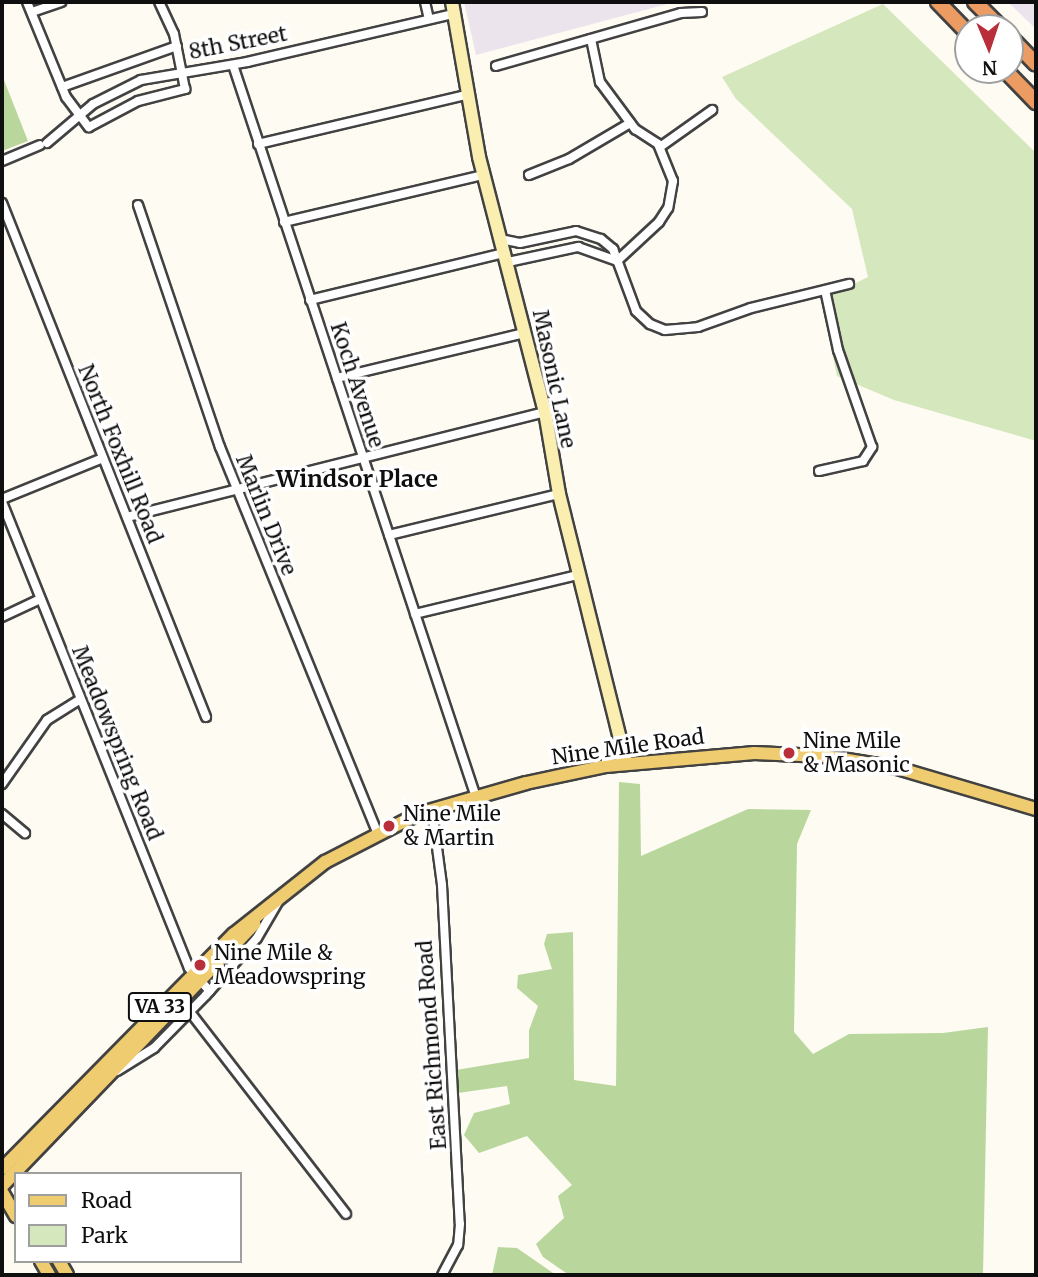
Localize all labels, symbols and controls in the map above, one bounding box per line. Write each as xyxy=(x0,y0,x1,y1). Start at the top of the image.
north arrow xyxy=(954,14,1024,84)
street label: 8th Street xyxy=(187,21,289,65)
text: N xyxy=(982,56,998,80)
street label: Masonic Lane xyxy=(527,308,581,450)
street label: Koch Avenue xyxy=(325,319,389,451)
street label: North Foxhill Road xyxy=(73,361,167,547)
street label: Marlin Drive xyxy=(230,451,302,579)
district label: Windsor Place xyxy=(276,465,438,493)
street label: Meadowspring Road xyxy=(66,642,168,844)
street label: Nine Mile Road xyxy=(550,724,706,770)
place label: Nine Mile & Masonic xyxy=(803,728,910,778)
marker: Nine Mile & Masonic xyxy=(781,745,797,761)
place label: Nine Mile & Martin xyxy=(403,801,501,851)
marker: Nine Mile & Martin xyxy=(381,818,397,834)
street label: East Richmond Road xyxy=(412,939,452,1151)
place label: Nine Mile & Meadowspring xyxy=(214,940,365,990)
marker: Nine Mile & Meadowspring xyxy=(192,957,208,973)
road number: VA 33 xyxy=(127,992,193,1023)
legend xyxy=(14,1172,242,1263)
text: Road xyxy=(81,1187,132,1214)
text: Park xyxy=(81,1222,128,1249)

